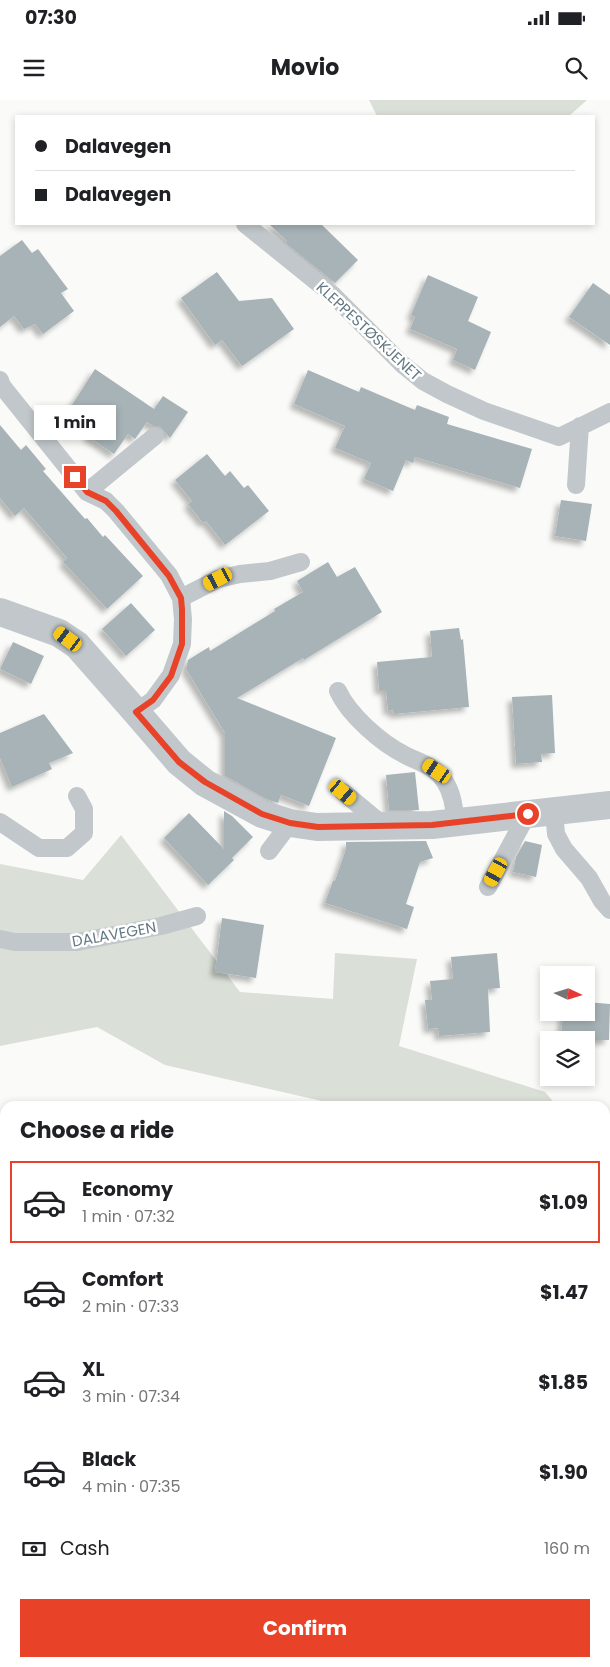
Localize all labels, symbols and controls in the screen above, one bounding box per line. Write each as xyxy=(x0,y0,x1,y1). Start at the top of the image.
text: 07:30 xyxy=(25,4,77,31)
text: Movio xyxy=(271,52,339,83)
icon: menu xyxy=(20,54,48,82)
icon: search xyxy=(562,54,590,82)
text: Dalavegen xyxy=(65,133,171,160)
text: Dalavegen xyxy=(65,181,171,208)
street label: KLEPPESTØSKJENET xyxy=(312,277,426,385)
callout: 1 min xyxy=(34,404,116,440)
text: 1 min xyxy=(54,411,96,434)
route end xyxy=(64,466,86,488)
car xyxy=(201,566,234,592)
car xyxy=(51,624,84,654)
car xyxy=(420,756,453,786)
car xyxy=(326,777,359,807)
route start xyxy=(517,803,539,825)
car xyxy=(482,855,509,889)
street label: DALAVEGEN xyxy=(70,916,158,952)
north arrow xyxy=(540,966,595,1021)
map controls xyxy=(540,966,595,1086)
button: layers xyxy=(540,1031,595,1086)
text: Choose a ride xyxy=(20,1115,174,1146)
text: Economy xyxy=(82,1176,173,1203)
icon: car xyxy=(22,1180,67,1225)
text: $1.09 xyxy=(539,1189,588,1216)
text: 1 min · 07:32 xyxy=(82,1205,175,1228)
text: Comfort xyxy=(82,1266,164,1293)
icon: car xyxy=(22,1270,67,1315)
text: $1.47 xyxy=(540,1279,588,1306)
text: 2 min · 07:33 xyxy=(82,1295,179,1318)
text: XL xyxy=(82,1356,105,1383)
icon: car xyxy=(22,1360,67,1405)
text: $1.85 xyxy=(538,1369,588,1396)
text: 3 min · 07:34 xyxy=(82,1385,180,1408)
text: Black xyxy=(82,1446,136,1473)
icon: car xyxy=(22,1450,67,1495)
text: $1.90 xyxy=(539,1459,588,1486)
text: 4 min · 07:35 xyxy=(82,1475,181,1498)
icon: cash xyxy=(20,1535,48,1563)
text: Cash xyxy=(60,1535,110,1562)
text: 160 m xyxy=(544,1537,590,1560)
button: Confirm xyxy=(20,1599,590,1657)

